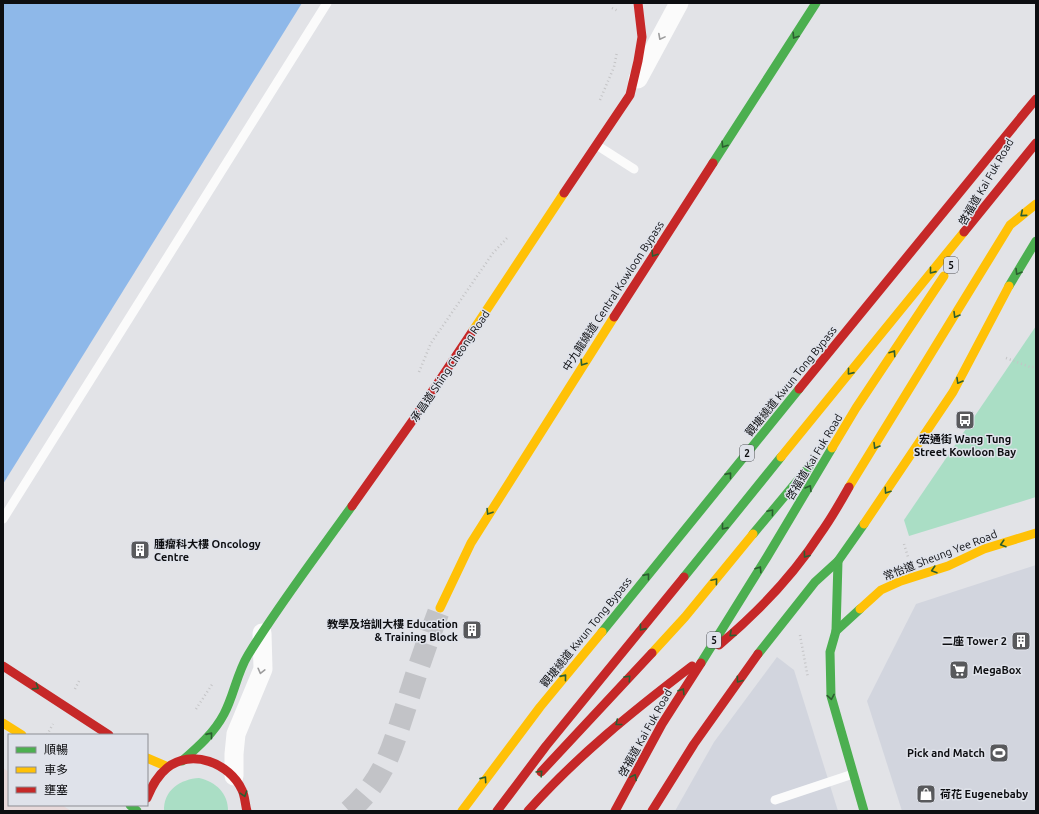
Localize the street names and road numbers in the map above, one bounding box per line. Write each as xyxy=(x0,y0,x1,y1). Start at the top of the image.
street label: 啓福道 Kai Fuk Road xyxy=(956,136,1016,228)
street label: 中九龍繞道 Central Kowloon Bypass xyxy=(560,219,666,373)
road number: 5 xyxy=(944,257,958,273)
street label: 承昌道 Shing Cheong Road xyxy=(408,308,492,424)
street label: 觀塘繞道 Kwun Tong Bypass xyxy=(743,324,839,438)
street label: 啓福道 Kai Fuk Road xyxy=(784,412,844,502)
road number: 2 xyxy=(740,445,754,461)
street label: 常怡道 Sheung Yee Road xyxy=(881,528,999,582)
street label: 觀塘繞道 Kwun Tong Bypass xyxy=(538,575,634,689)
road number: 5 xyxy=(707,632,721,648)
street label: 啓福道 Kai Fuk Road xyxy=(616,687,674,779)

